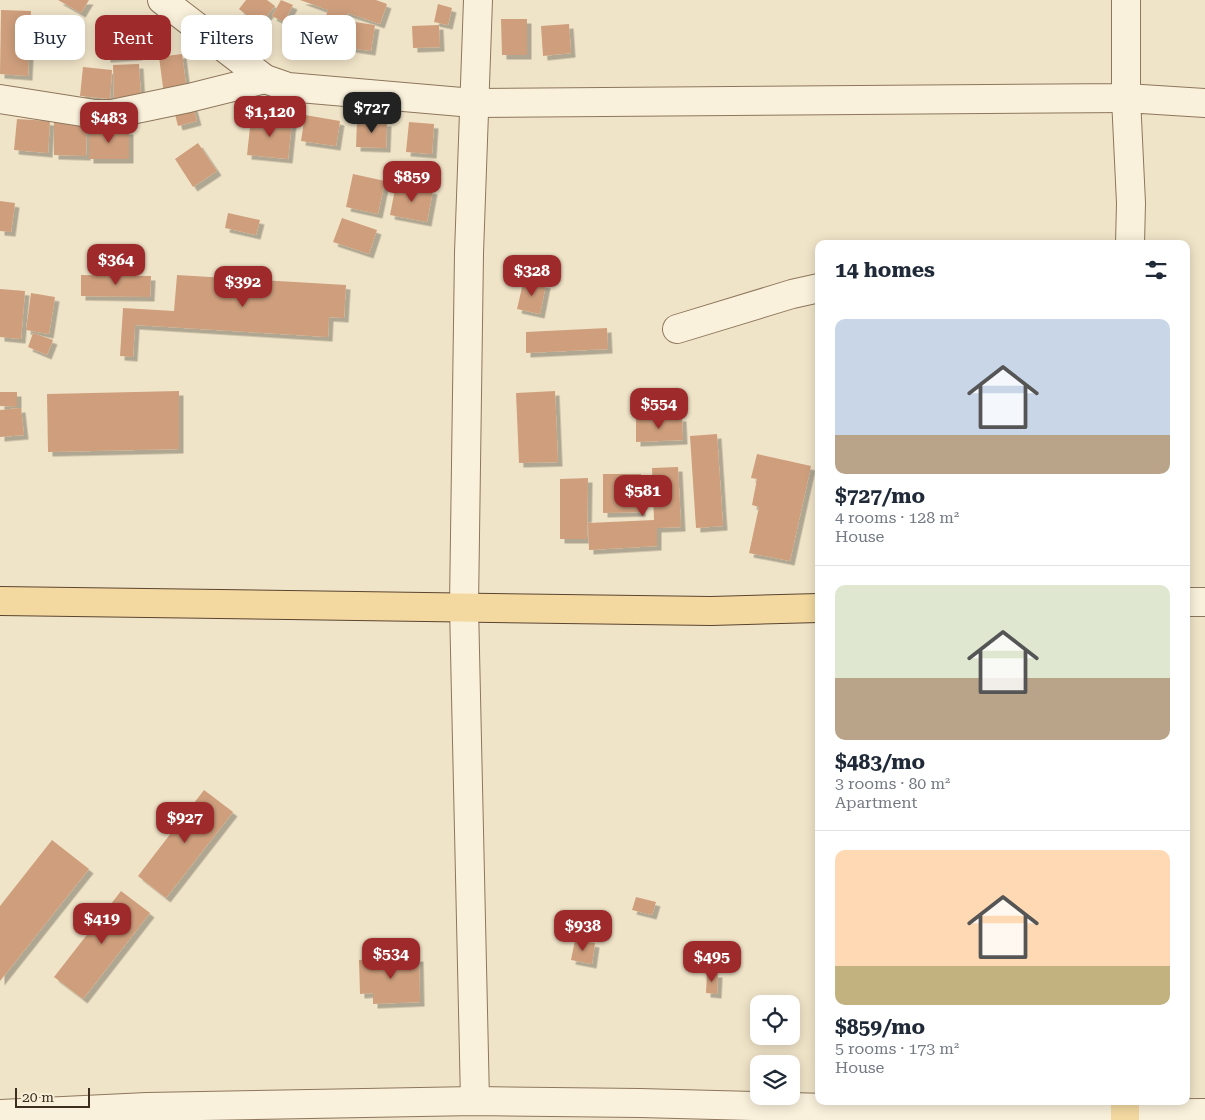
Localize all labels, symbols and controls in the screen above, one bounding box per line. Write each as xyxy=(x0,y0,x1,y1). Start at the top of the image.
chip: Buy xyxy=(15,15,85,60)
chip: Rent xyxy=(95,15,171,60)
chip: Filters xyxy=(181,15,272,60)
chip: New xyxy=(282,15,356,60)
pin: $727 xyxy=(342,92,402,134)
pin: $1,120 xyxy=(229,96,311,138)
text: $727 xyxy=(354,98,390,117)
pin: $483 xyxy=(79,102,139,144)
text: $1,120 xyxy=(245,102,295,121)
text: $483 xyxy=(91,108,127,127)
pin: $859 xyxy=(382,160,442,203)
text: $859 xyxy=(394,167,430,186)
pin: $364 xyxy=(86,244,146,286)
text: $364 xyxy=(98,250,134,269)
pin: $328 xyxy=(502,254,562,297)
icon: filters xyxy=(1142,256,1170,284)
text: 14 homes xyxy=(835,258,935,282)
text: $328 xyxy=(514,261,550,280)
pin: $392 xyxy=(213,266,273,308)
text: $392 xyxy=(225,272,261,291)
icon: home xyxy=(958,352,1048,442)
pin: $554 xyxy=(629,388,689,430)
text: $554 xyxy=(641,394,677,413)
pin: $581 xyxy=(613,474,673,517)
text: $581 xyxy=(625,481,661,500)
text: $727/mo xyxy=(835,484,925,508)
text: 4 rooms · 128 m² xyxy=(835,508,959,527)
text: House xyxy=(835,527,884,546)
icon: home xyxy=(958,617,1048,707)
text: $483/mo xyxy=(835,750,925,774)
text: 3 rooms · 80 m² xyxy=(835,774,950,793)
text: Apartment xyxy=(835,793,918,812)
pin: $927 xyxy=(155,802,215,844)
text: $927 xyxy=(167,808,203,827)
icon: home xyxy=(958,882,1048,972)
pin: $419 xyxy=(72,902,132,945)
text: $419 xyxy=(84,909,120,928)
pin: $938 xyxy=(553,910,613,952)
text: $938 xyxy=(565,916,601,935)
pin: $534 xyxy=(361,938,421,980)
pin: $495 xyxy=(682,940,742,983)
text: $534 xyxy=(373,944,409,963)
text: $495 xyxy=(694,947,730,966)
map controls xyxy=(750,995,800,1105)
button: locate xyxy=(750,995,800,1045)
text: $859/mo xyxy=(835,1015,925,1039)
text: 5 rooms · 173 m² xyxy=(835,1039,959,1058)
button: layers xyxy=(750,1055,800,1105)
text: House xyxy=(835,1058,884,1077)
scale bar xyxy=(15,1085,90,1108)
text: 20 m xyxy=(22,1089,54,1105)

